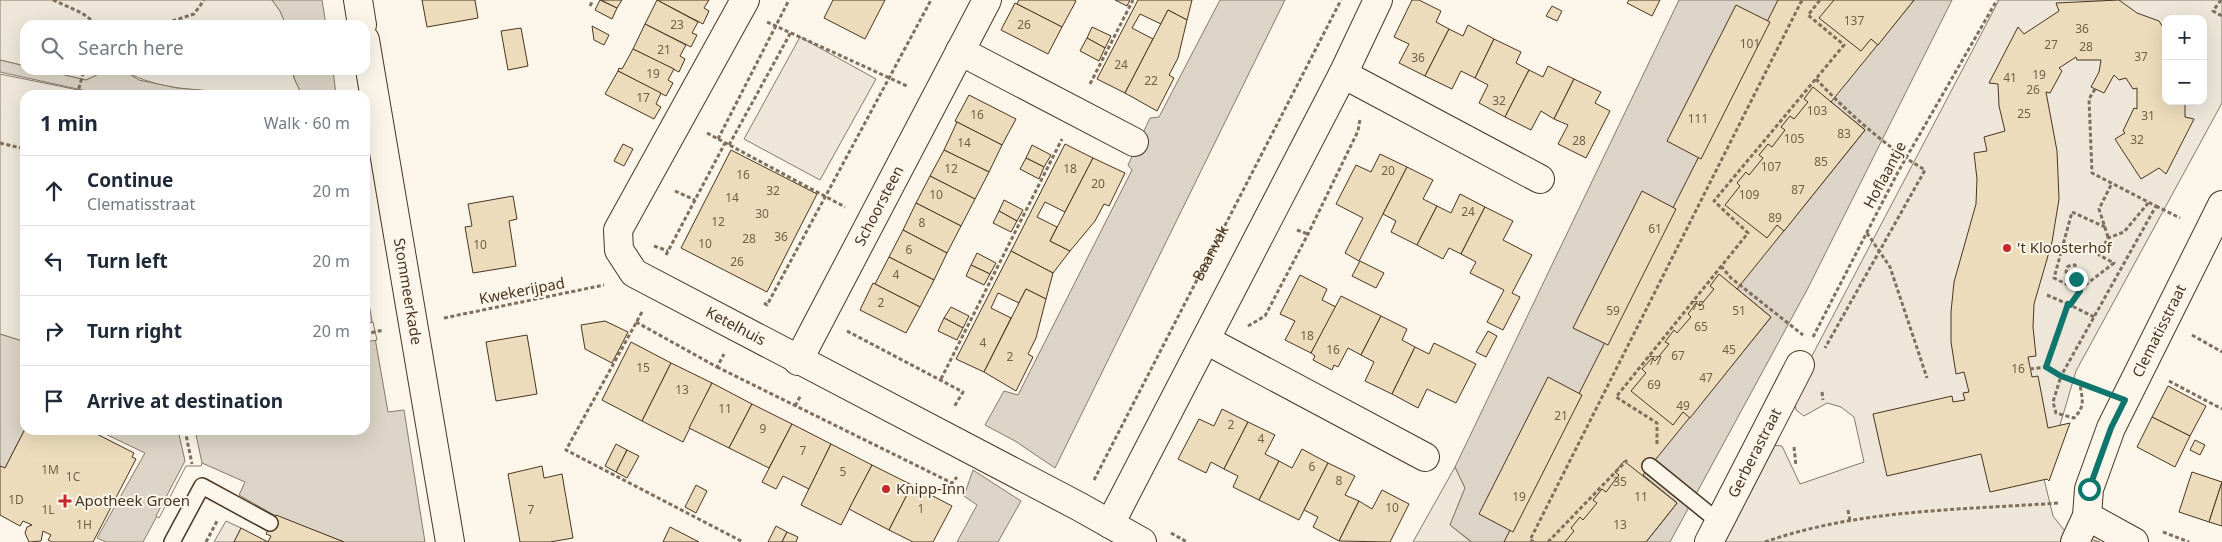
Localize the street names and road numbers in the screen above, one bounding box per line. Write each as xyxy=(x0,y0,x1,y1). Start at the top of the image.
street label: Hoflaantje xyxy=(1858,138,1910,211)
street label: Schoorsteen xyxy=(849,162,908,249)
street label: Baanvak xyxy=(1187,222,1232,284)
street label: Stommeerkade xyxy=(390,236,427,346)
street label: Kwekerijpad xyxy=(477,272,566,308)
street label: Clematisstraat xyxy=(2127,280,2190,380)
street label: Ketelhuis xyxy=(703,301,770,349)
street label: Gerberastraat xyxy=(1722,404,1785,501)

